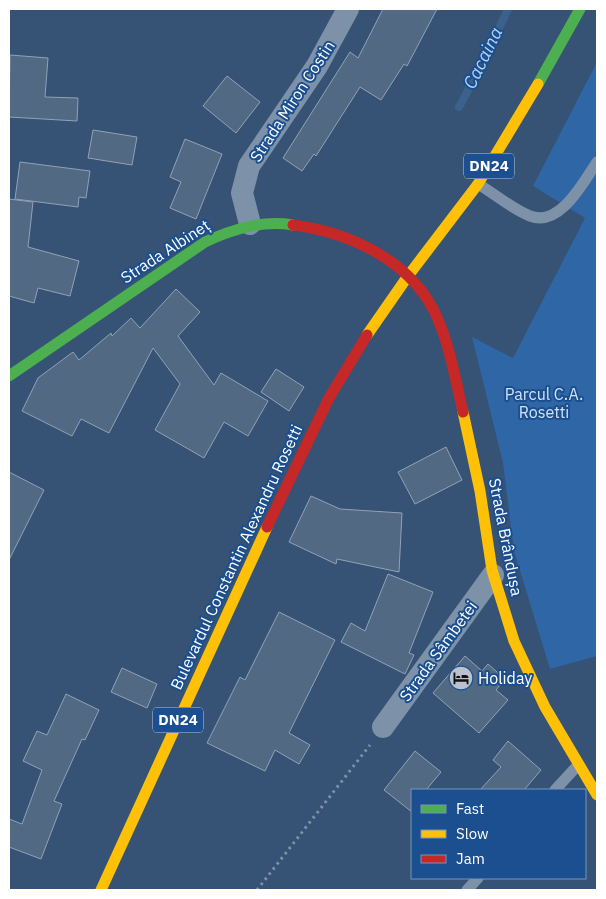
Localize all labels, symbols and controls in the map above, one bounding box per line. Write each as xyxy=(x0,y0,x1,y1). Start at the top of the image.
water label: Cacaina xyxy=(458,23,507,92)
street label: Strada Miron Costin xyxy=(245,37,339,165)
road number: DN24 xyxy=(464,154,514,178)
street label: Strada Albineț xyxy=(117,215,214,288)
park label: Parcul C.A. Rosetti xyxy=(505,384,583,422)
street label: Bulevardul Constantin Alexandru Rosetti xyxy=(166,421,306,693)
street label: Strada Brândușa xyxy=(485,476,527,598)
street label: Strada Sâmbetei xyxy=(395,597,481,705)
hotel icon: Holiday xyxy=(448,665,474,691)
place label: Holiday xyxy=(478,668,532,688)
road number: DN24 xyxy=(153,708,203,732)
legend xyxy=(411,789,586,879)
text: Fast xyxy=(456,799,484,818)
text: Slow xyxy=(456,824,489,843)
text: Jam xyxy=(456,849,485,868)

